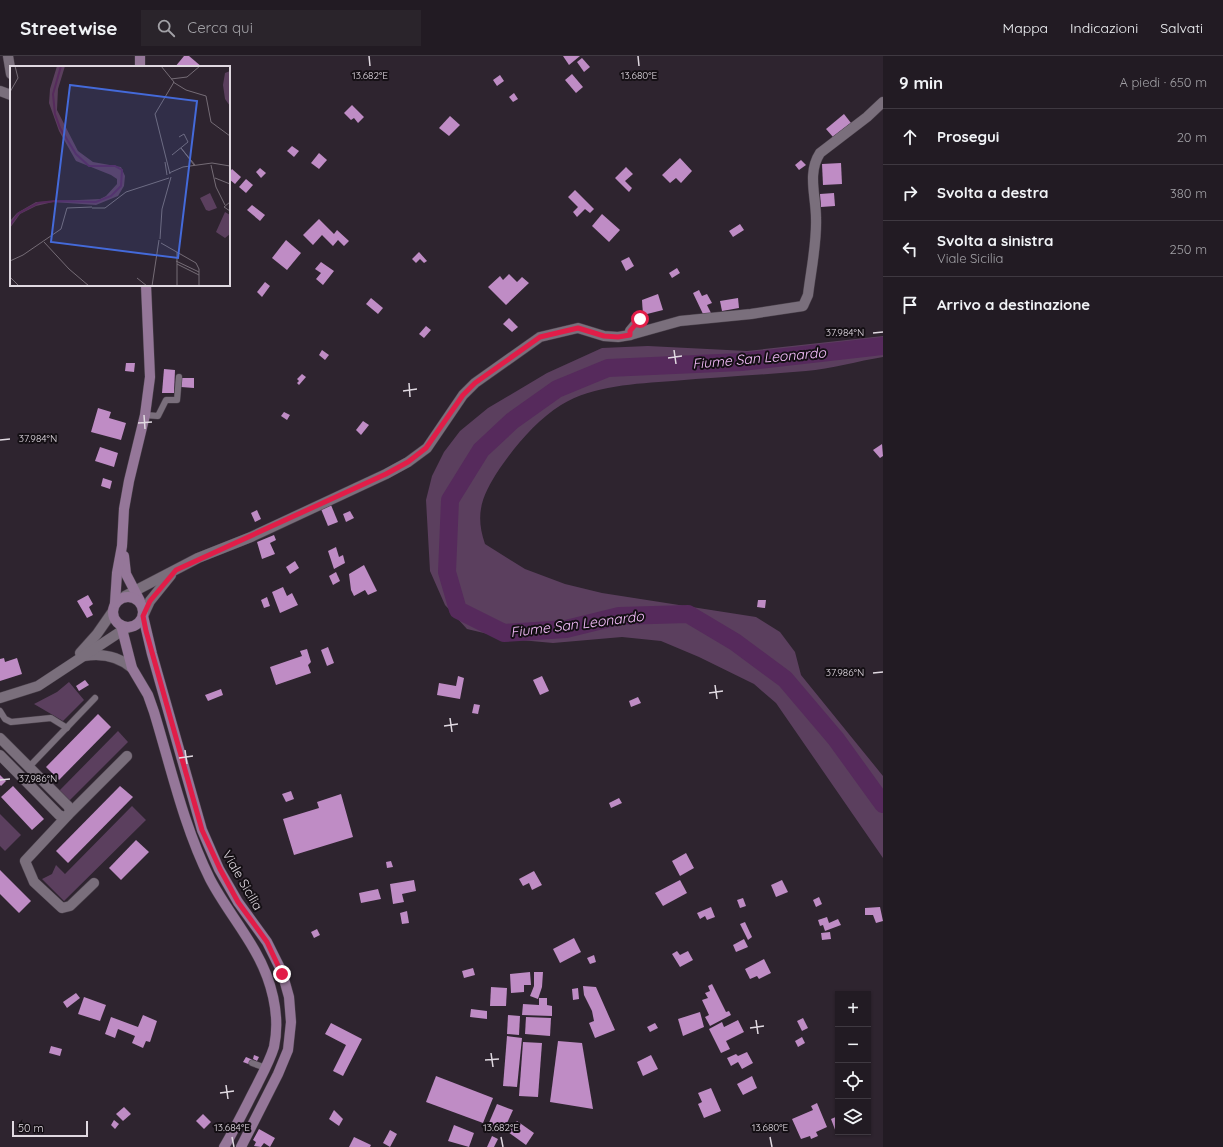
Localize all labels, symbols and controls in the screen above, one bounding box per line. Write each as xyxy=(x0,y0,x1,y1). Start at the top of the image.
search box xyxy=(141,10,421,46)
text: Streetwise xyxy=(20,16,117,40)
icon: search xyxy=(155,17,177,39)
text: Cerca qui xyxy=(187,18,253,37)
text: Mappa xyxy=(1003,19,1048,37)
text: Indicazioni xyxy=(1070,19,1138,37)
text: Salvati xyxy=(1160,19,1203,37)
inset map xyxy=(10,66,230,286)
text: 13.682°E xyxy=(352,69,388,82)
text: 13.680°E xyxy=(621,69,658,82)
text: 9 min xyxy=(899,72,943,93)
text: A piedi · 650 m xyxy=(1120,74,1207,90)
icon: ahead xyxy=(899,126,921,148)
text: Prosegui xyxy=(937,127,999,146)
text: 20 m xyxy=(1177,129,1207,145)
icon: right xyxy=(899,182,921,204)
text: Svolta a destra xyxy=(937,183,1048,202)
text: 380 m xyxy=(1170,185,1207,201)
text: Svolta a sinistra xyxy=(937,231,1053,250)
icon: left xyxy=(899,238,921,260)
text: 250 m xyxy=(1170,241,1207,257)
text: Viale Sicilia xyxy=(937,250,1003,266)
icon: arrive xyxy=(899,294,921,316)
text: Arrivo a destinazione xyxy=(937,295,1090,314)
route start xyxy=(631,310,649,328)
text: 37.984°N xyxy=(826,326,864,339)
water label: Fiume San Leonardo xyxy=(691,343,827,373)
text: 37.984°N xyxy=(19,432,57,445)
water label: Fiume San Leonardo xyxy=(509,607,645,641)
text: 37.986°N xyxy=(826,666,864,679)
text: 37.986°N xyxy=(19,772,57,785)
street label: Viale Sicilia xyxy=(219,847,267,913)
route end xyxy=(273,965,291,983)
map controls xyxy=(835,991,871,1135)
button: + xyxy=(835,991,871,1027)
button: − xyxy=(835,1027,871,1063)
button: locate xyxy=(835,1063,871,1099)
button: layers xyxy=(835,1099,871,1135)
scale bar xyxy=(12,1119,88,1138)
text: 50 m xyxy=(18,1121,44,1135)
text: 13.684°E xyxy=(214,1121,250,1134)
text: 13.682°E xyxy=(483,1121,519,1134)
text: 13.680°E xyxy=(752,1121,789,1134)

